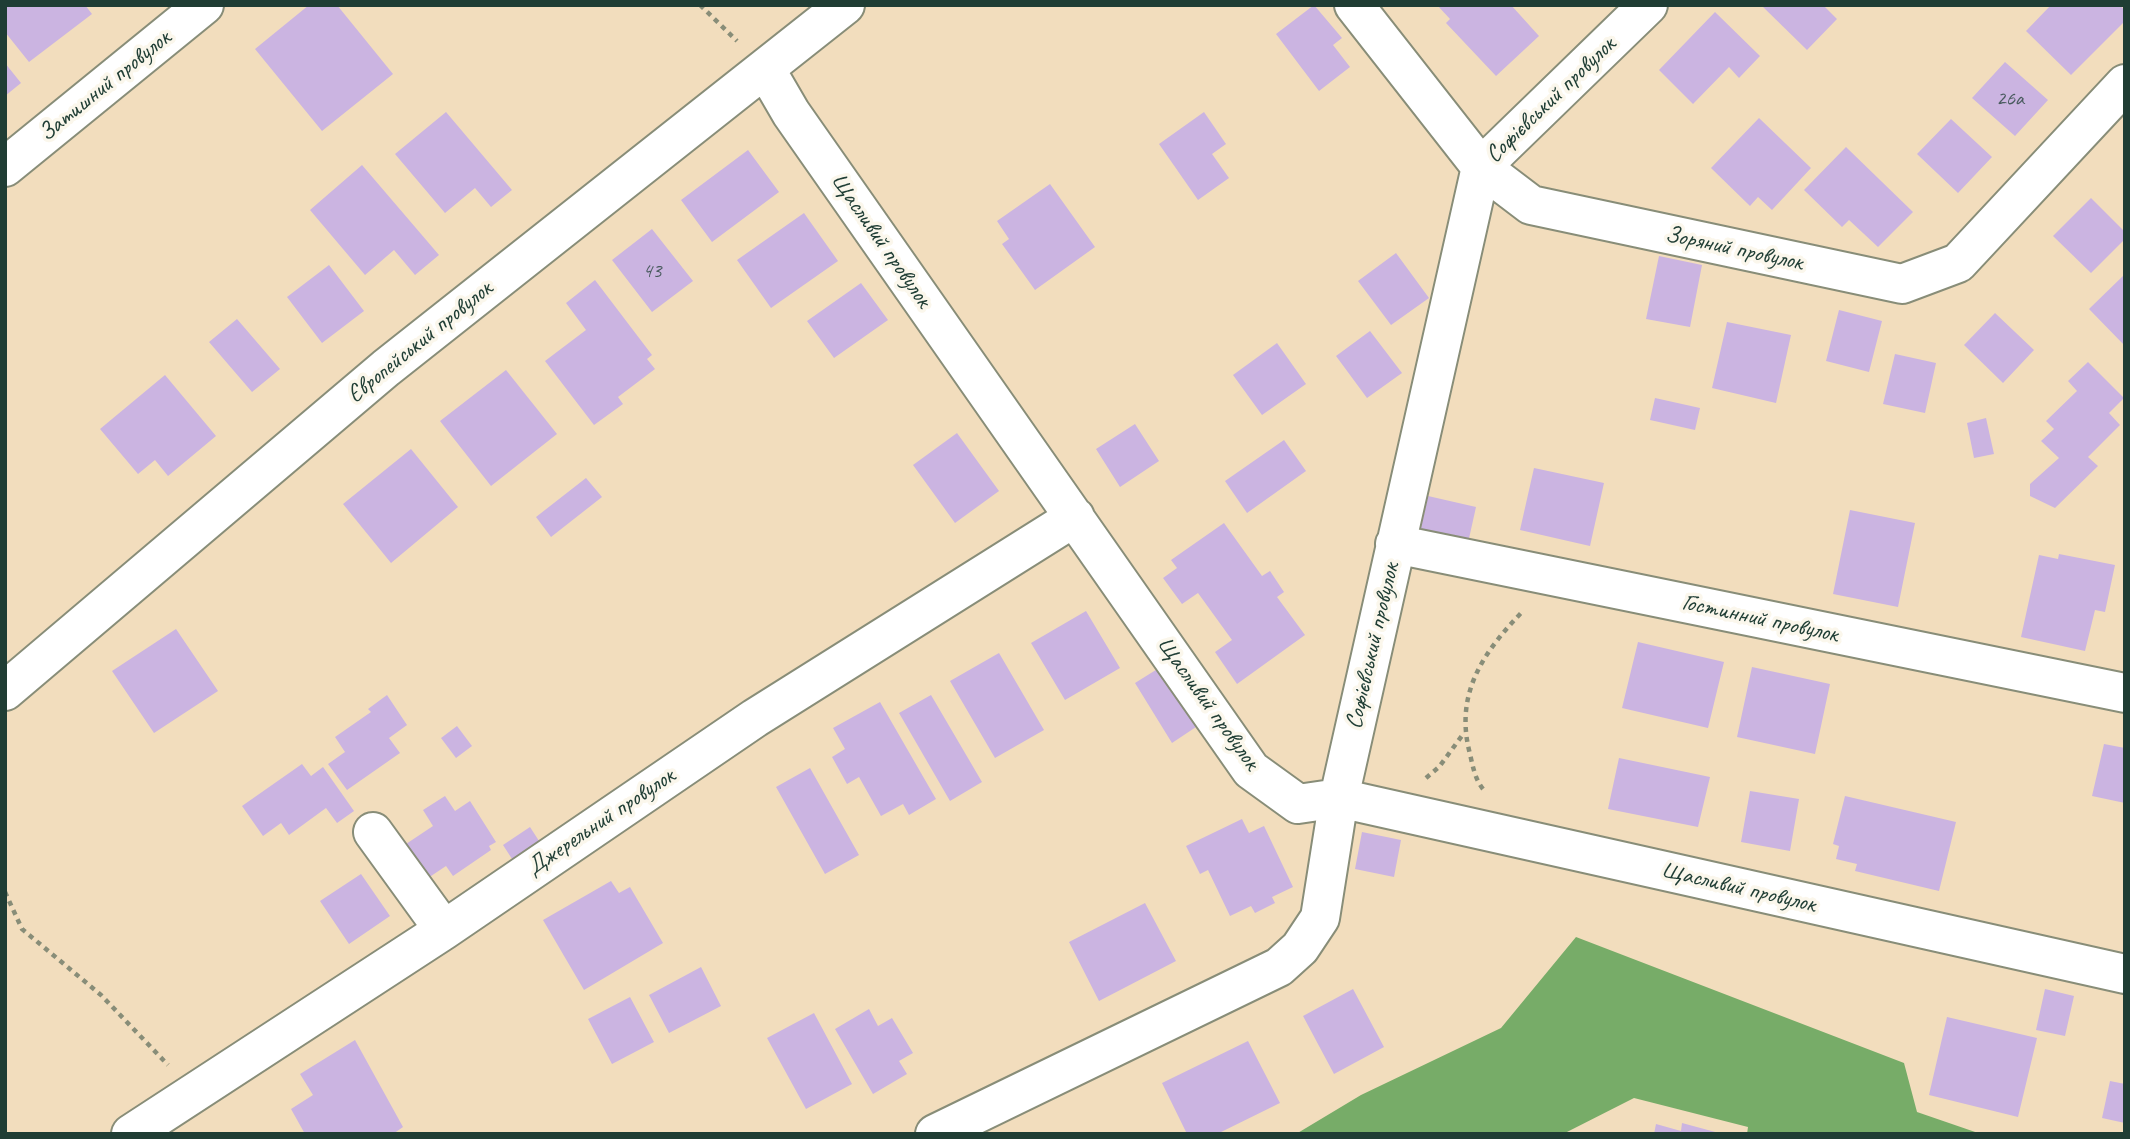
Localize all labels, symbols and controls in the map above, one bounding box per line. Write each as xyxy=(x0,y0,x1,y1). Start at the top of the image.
street label: Затишний провулок xyxy=(33,24,177,148)
street label: Софієвський провулок xyxy=(1480,31,1622,169)
house number: 26а xyxy=(1996,86,2024,112)
street label: Щасливий провулок xyxy=(824,169,938,313)
street label: Зоряний провулок xyxy=(1663,220,1805,278)
house number: 43 xyxy=(643,258,661,284)
street label: Європейський провулок xyxy=(341,275,499,409)
street label: Софієвський провулок xyxy=(1340,560,1406,732)
street label: Гостинний провулок xyxy=(1679,588,1841,650)
street label: Щасливий провулок xyxy=(1150,632,1266,776)
street label: Джерельний провулок xyxy=(522,762,680,882)
street label: Щасливий провулок xyxy=(1659,856,1819,920)

